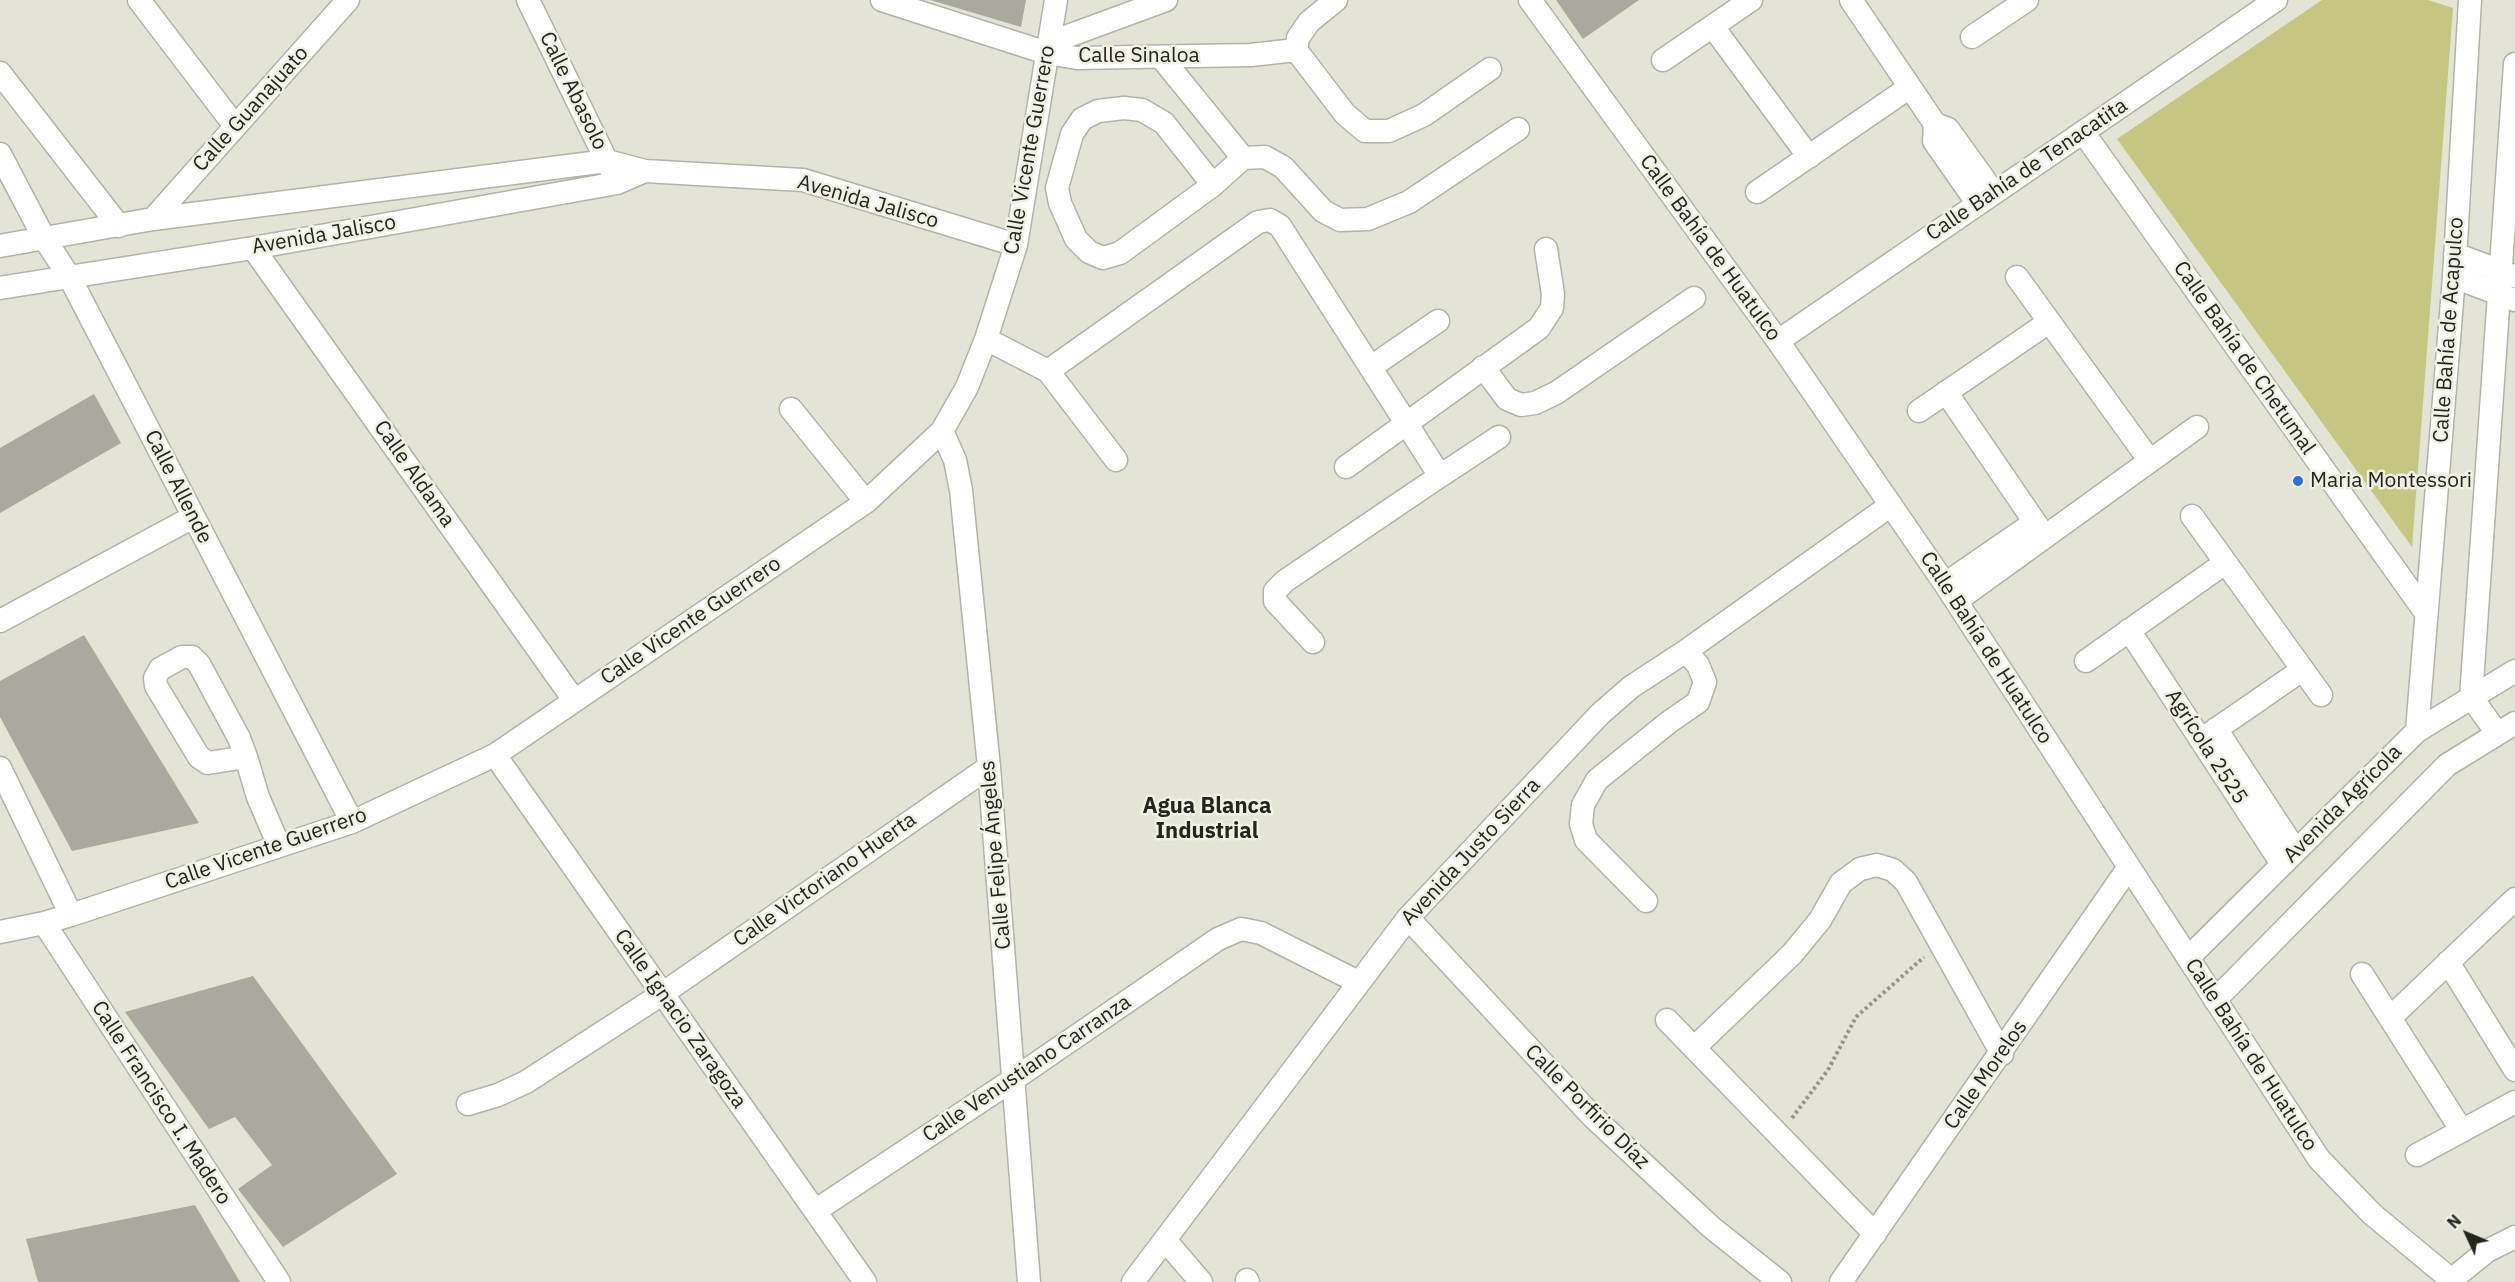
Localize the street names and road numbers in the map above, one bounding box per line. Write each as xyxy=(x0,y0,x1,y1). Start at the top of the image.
street label: Calle Abasolo xyxy=(534,28,612,154)
street label: Calle Guanajuato xyxy=(188,41,314,177)
street label: Calle Vicente Guerrero xyxy=(999,43,1061,257)
street label: Calle Sinaloa xyxy=(1078,43,1200,69)
street label: Calle Bahía de Tenacatita xyxy=(1922,93,2132,247)
street label: Calle Bahía de Huatulco xyxy=(1634,150,1786,346)
street label: Avenida Jalisco xyxy=(795,170,941,234)
street label: Avenida Jalisco xyxy=(250,210,398,260)
street label: Calle Bahía de Acapulco xyxy=(2429,216,2469,444)
street label: Calle Bahía de Chetumal xyxy=(2168,257,2320,459)
street label: Calle Aldama xyxy=(368,416,460,532)
street label: Calle Allende xyxy=(139,426,217,548)
street label: Calle Bahía de Huatulco xyxy=(1914,547,2058,749)
street label: Calle Vicente Guerrero xyxy=(596,551,786,691)
street label: Agrícola 2525 xyxy=(2159,685,2253,809)
street label: Avenida Agrícola xyxy=(2279,740,2407,868)
street label: Calle Felipe Ángeles xyxy=(975,759,1017,951)
street label: Avenida Justo Sierra xyxy=(1396,773,1546,931)
street label: Calle Vicente Guerrero xyxy=(162,803,370,895)
street label: Calle Victoriano Huerta xyxy=(729,807,921,953)
street label: Calle Ignacio Zaragoza xyxy=(609,925,751,1113)
street label: Calle Bahía de Huatulco xyxy=(2179,954,2323,1156)
street label: Calle Venustiano Carranza xyxy=(918,990,1136,1148)
street label: Calle Francisco I. Madero xyxy=(86,996,236,1210)
street label: Calle Morelos xyxy=(1939,1015,2033,1135)
street label: Calle Porfirio Díaz xyxy=(1519,1039,1655,1175)

